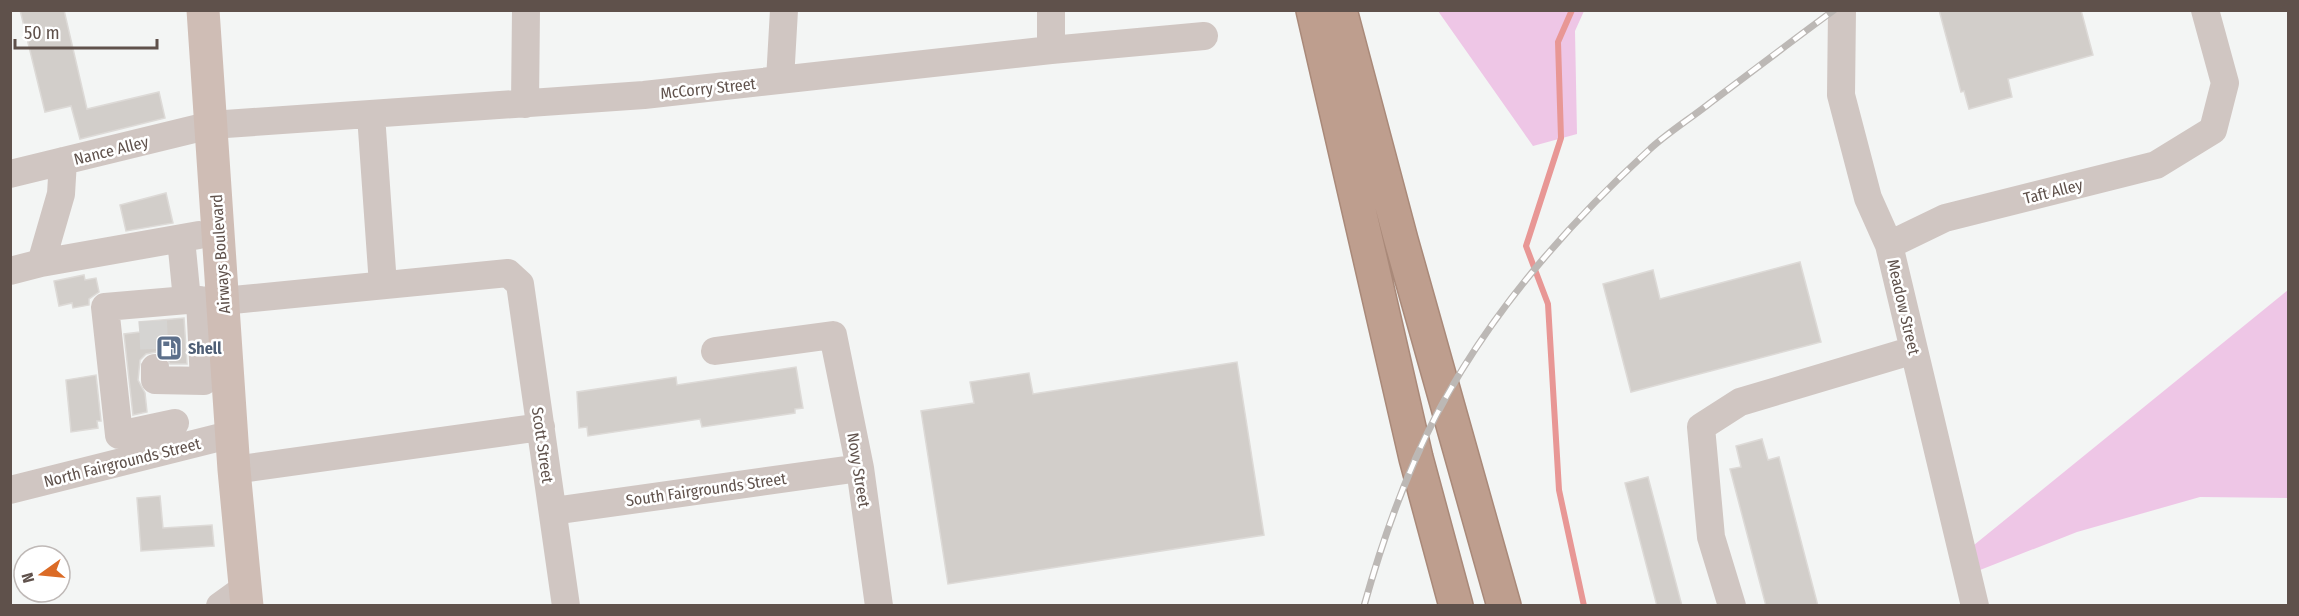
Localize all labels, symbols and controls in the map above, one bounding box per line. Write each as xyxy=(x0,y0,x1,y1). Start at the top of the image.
scale bar xyxy=(15,12,158,50)
text: 50 m xyxy=(24,22,60,44)
street label: McCorry Street xyxy=(659,74,757,103)
street label: Nance Alley xyxy=(72,132,151,169)
street label: Taft Alley xyxy=(2022,175,2085,208)
street label: Airways Boulevard xyxy=(207,194,234,314)
street label: Meadow Street xyxy=(1883,257,1924,358)
fuel station icon: Shell xyxy=(154,333,184,363)
place label: Shell xyxy=(188,339,222,358)
street label: Scott Street xyxy=(528,406,557,485)
street label: Novy Street xyxy=(843,431,874,510)
street label: North Fairgrounds Street xyxy=(42,434,203,491)
street label: South Fairgrounds Street xyxy=(625,469,788,510)
north arrow xyxy=(12,544,72,604)
text: N xyxy=(18,571,38,585)

